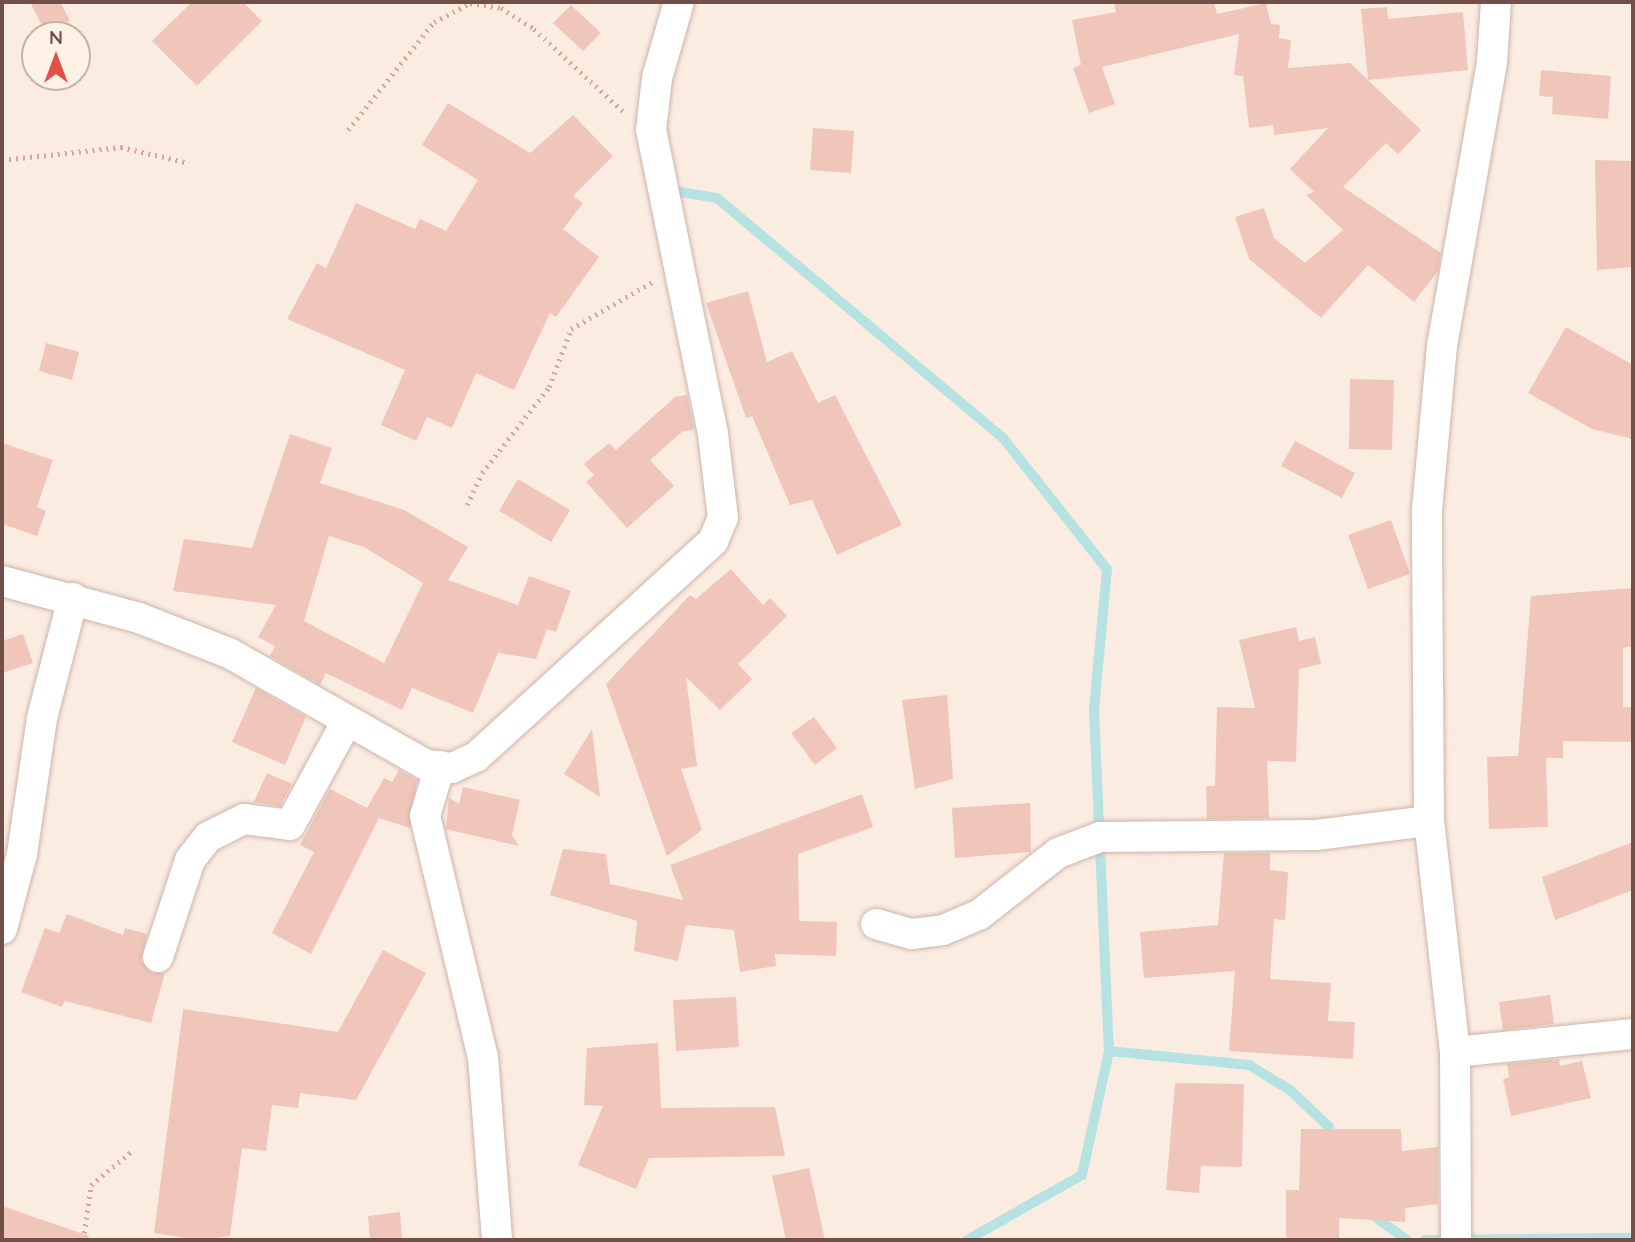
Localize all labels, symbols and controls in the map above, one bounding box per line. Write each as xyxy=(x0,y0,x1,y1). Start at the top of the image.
north arrow xyxy=(21,21,91,91)
text: N xyxy=(49,25,63,49)

